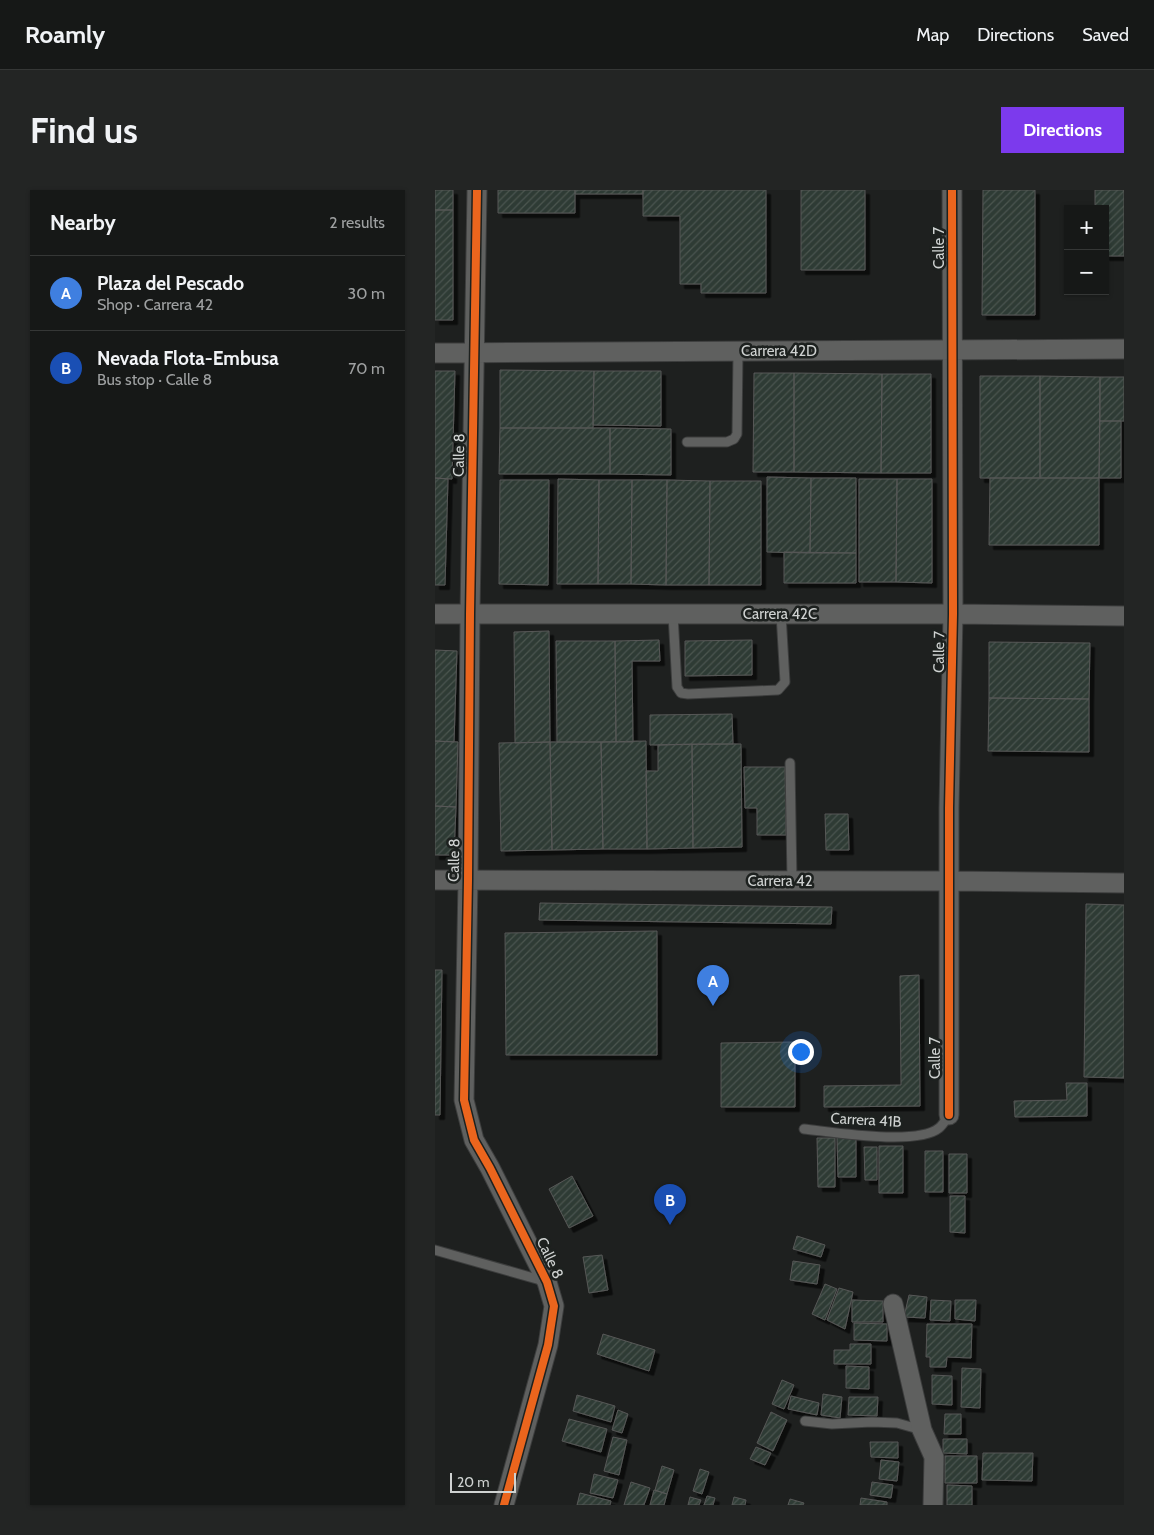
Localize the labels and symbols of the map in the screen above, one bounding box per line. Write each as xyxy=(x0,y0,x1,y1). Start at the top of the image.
street label: Calle 7 xyxy=(930,227,948,269)
street label: Carrera 42D xyxy=(741,342,817,360)
street label: Calle 8 xyxy=(450,433,468,477)
street label: Carrera 42C xyxy=(743,605,817,623)
street label: Calle 7 xyxy=(930,630,948,673)
street label: Calle 8 xyxy=(445,838,463,882)
street label: Carrera 42 xyxy=(747,872,813,890)
pin: A xyxy=(697,965,729,1006)
street label: Calle 7 xyxy=(926,1037,944,1079)
your location xyxy=(788,1039,814,1065)
street label: Carrera 41B xyxy=(830,1109,902,1131)
pin: B xyxy=(654,1184,686,1225)
street label: Calle 8 xyxy=(533,1234,567,1282)
scale bar xyxy=(450,1470,516,1493)

